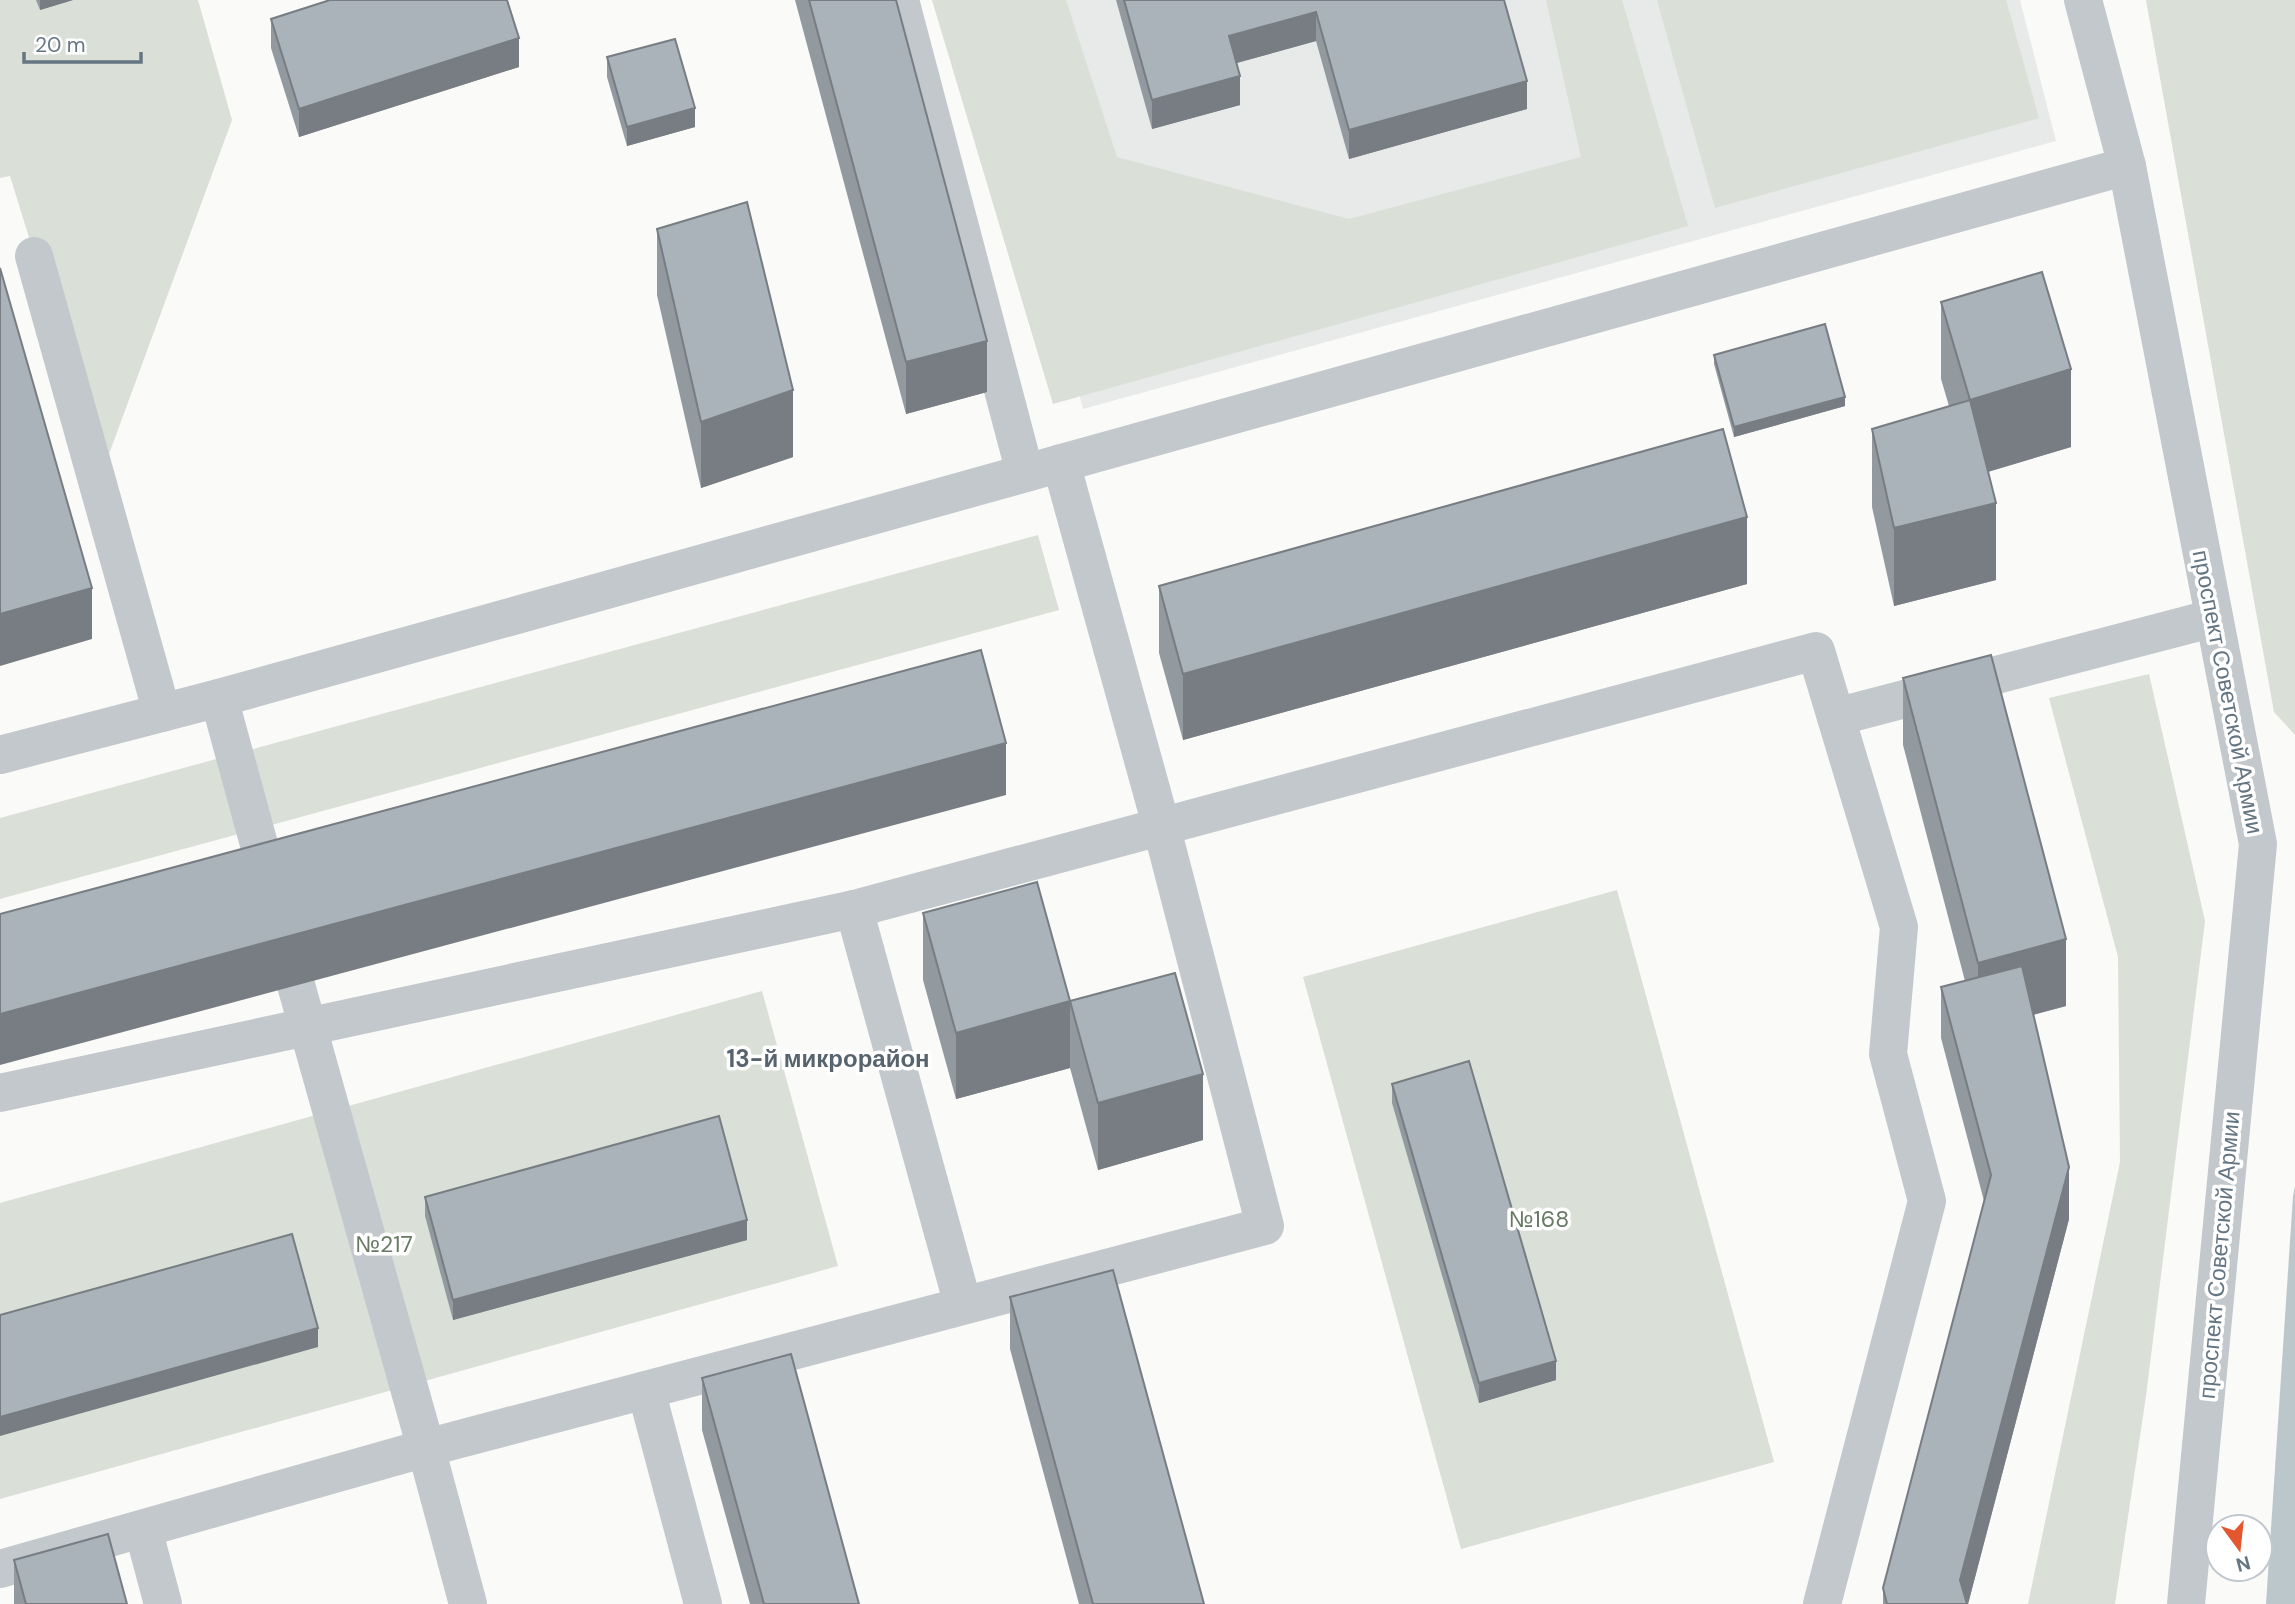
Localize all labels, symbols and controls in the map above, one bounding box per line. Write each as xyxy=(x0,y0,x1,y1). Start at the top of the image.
scale bar xyxy=(24,21,142,65)
text: 20 m xyxy=(35,31,86,59)
street label: проспект Советской Армии xyxy=(2186,547,2270,837)
district label: 13-й микрорайон xyxy=(726,1043,930,1074)
street label: проспект Советской Армии xyxy=(2191,1110,2247,1400)
park label: №168 xyxy=(1509,1204,1569,1234)
park label: №217 xyxy=(355,1229,413,1259)
north arrow xyxy=(2204,1513,2274,1583)
text: N xyxy=(2233,1550,2253,1578)

